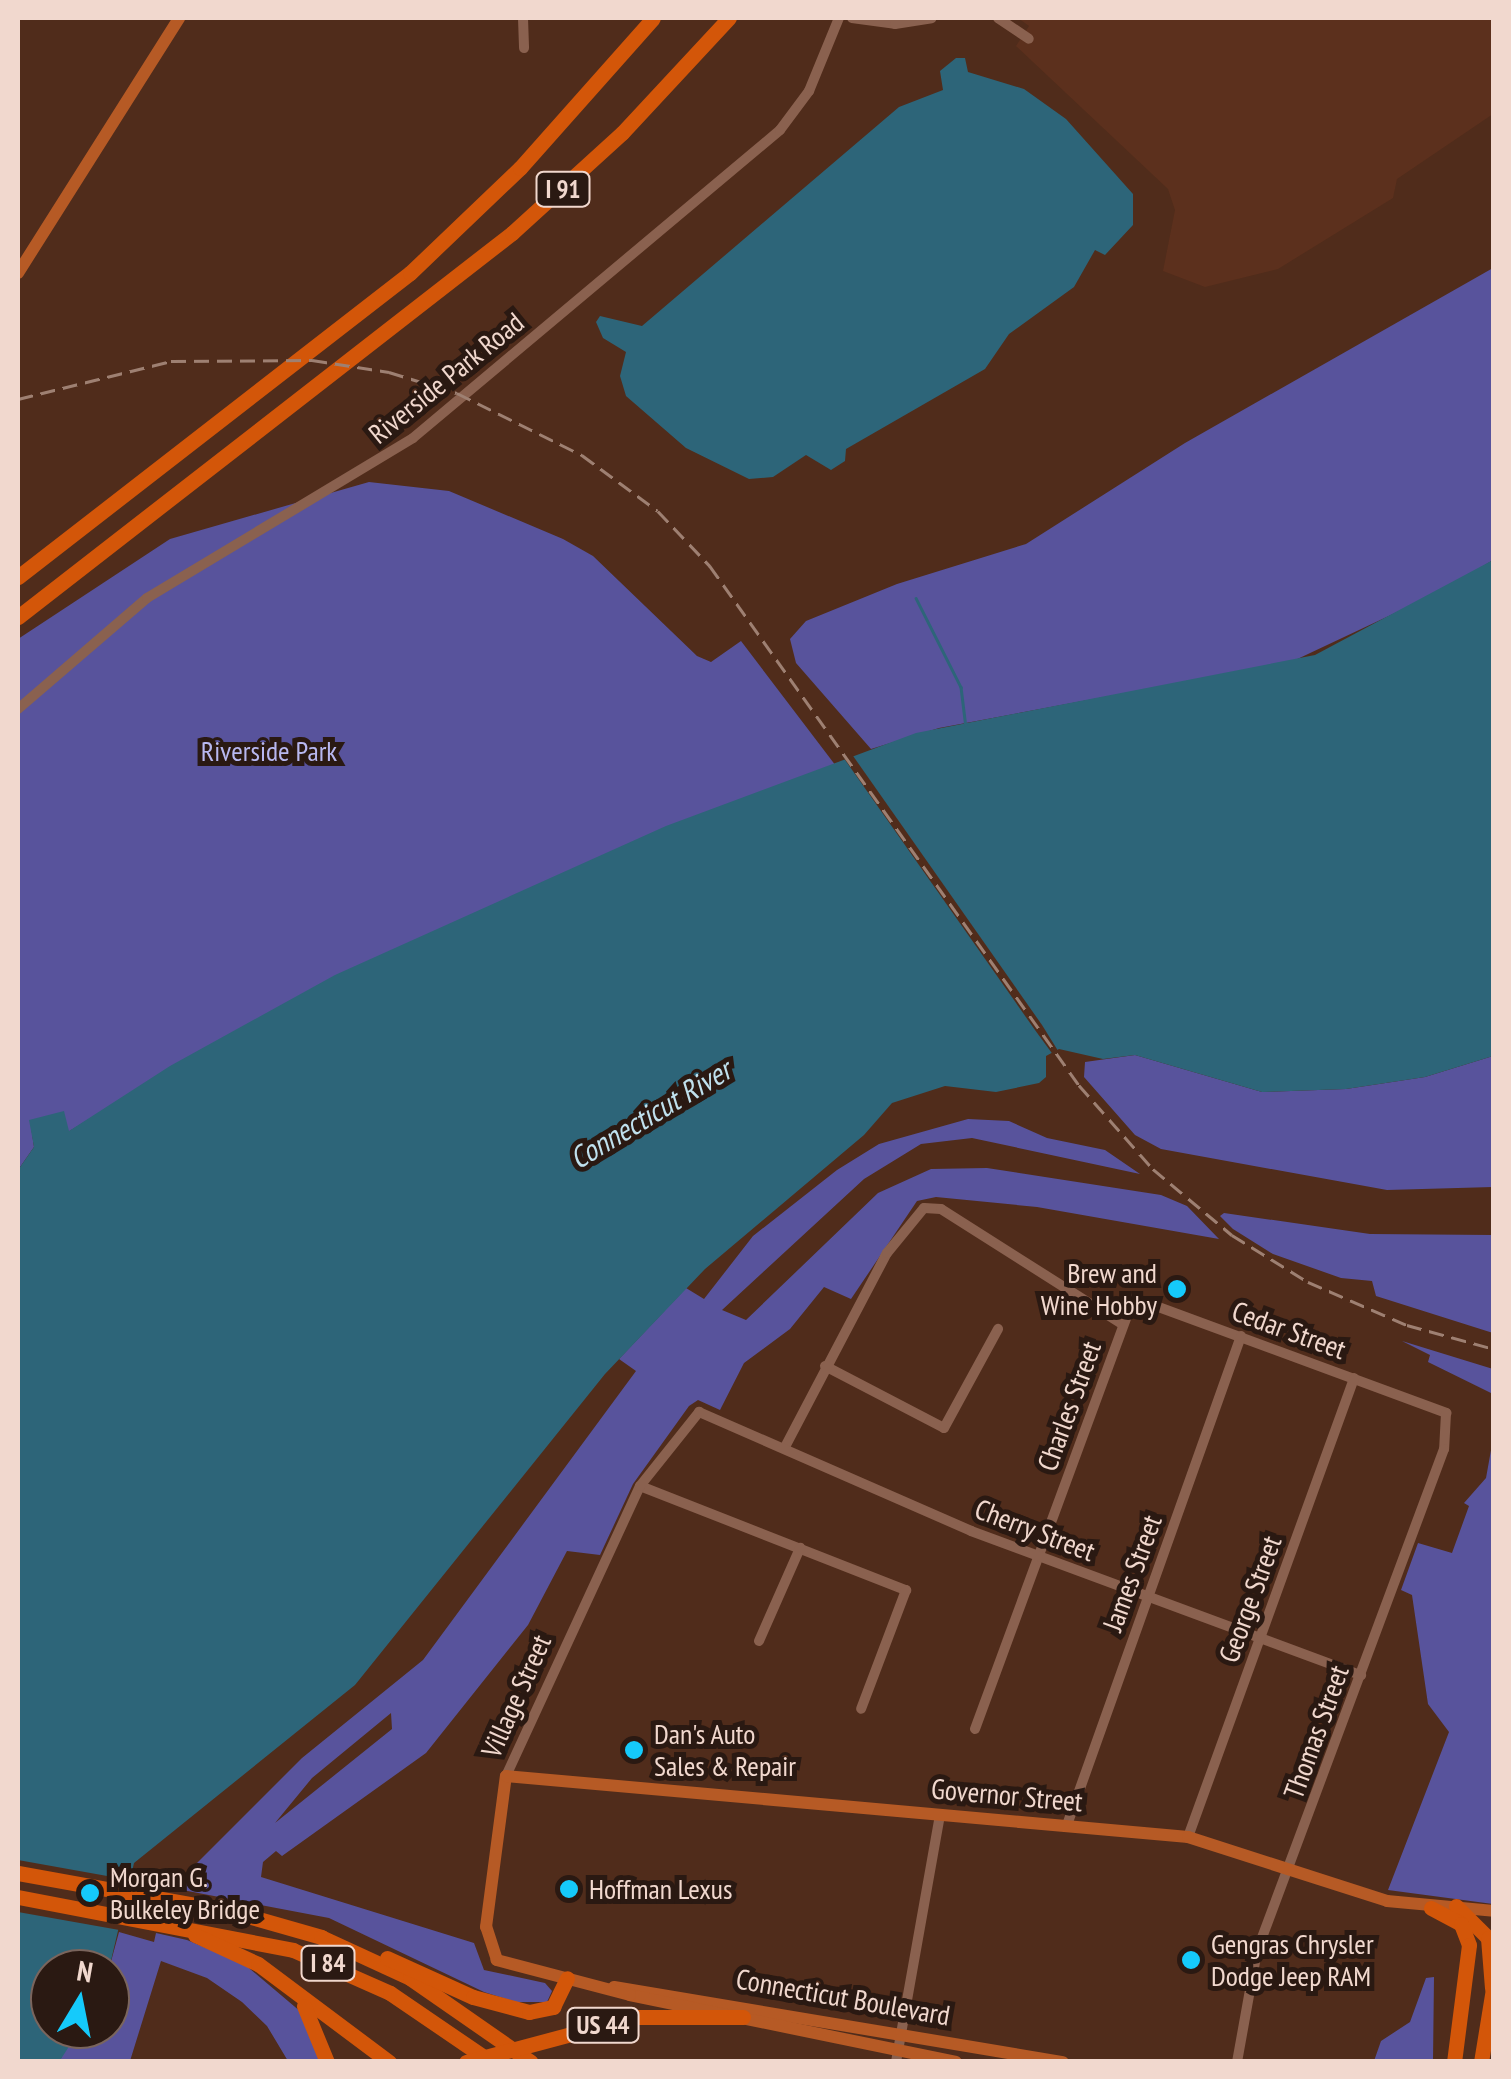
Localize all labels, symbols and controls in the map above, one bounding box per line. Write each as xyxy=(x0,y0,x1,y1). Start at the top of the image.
road number: I 91 xyxy=(536,169,590,209)
street label: Riverside Park Road xyxy=(362,305,530,451)
park label: Riverside Park xyxy=(201,734,337,768)
water label: Connecticut River xyxy=(563,1052,737,1176)
place label: Brew and Wine Hobby xyxy=(1041,1256,1157,1322)
marker: Brew and Wine Hobby xyxy=(1166,1278,1188,1300)
street label: Cedar Street xyxy=(1228,1294,1350,1366)
street label: Charles Street xyxy=(1030,1337,1108,1475)
street label: Cherry Street xyxy=(970,1492,1100,1568)
street label: James Street xyxy=(1096,1510,1168,1636)
street label: George Street xyxy=(1212,1531,1288,1667)
street label: Village Street xyxy=(474,1629,558,1763)
street label: Thomas Street xyxy=(1276,1661,1356,1803)
place label: Dan's Auto Sales & Repair xyxy=(654,1717,796,1783)
marker: Dan's Auto Sales & Repair xyxy=(623,1739,645,1761)
street label: Governor Street xyxy=(930,1772,1084,1818)
place label: Morgan G. Bulkeley Bridge xyxy=(110,1860,261,1926)
place label: Hoffman Lexus xyxy=(589,1872,732,1906)
marker: Hoffman Lexus xyxy=(558,1878,580,1900)
marker: Morgan G. Bulkeley Bridge xyxy=(79,1882,101,1904)
place label: Gengras Chrysler Dodge Jeep RAM xyxy=(1211,1927,1374,1993)
road number: I 84 xyxy=(300,1943,356,1983)
north arrow xyxy=(30,1949,130,2049)
marker: Gengras Chrysler Dodge Jeep RAM xyxy=(1180,1949,1202,1971)
text: N xyxy=(74,1951,96,1990)
street label: Connecticut Boulevard xyxy=(733,1962,953,2032)
road number: US 44 xyxy=(566,2005,640,2045)

